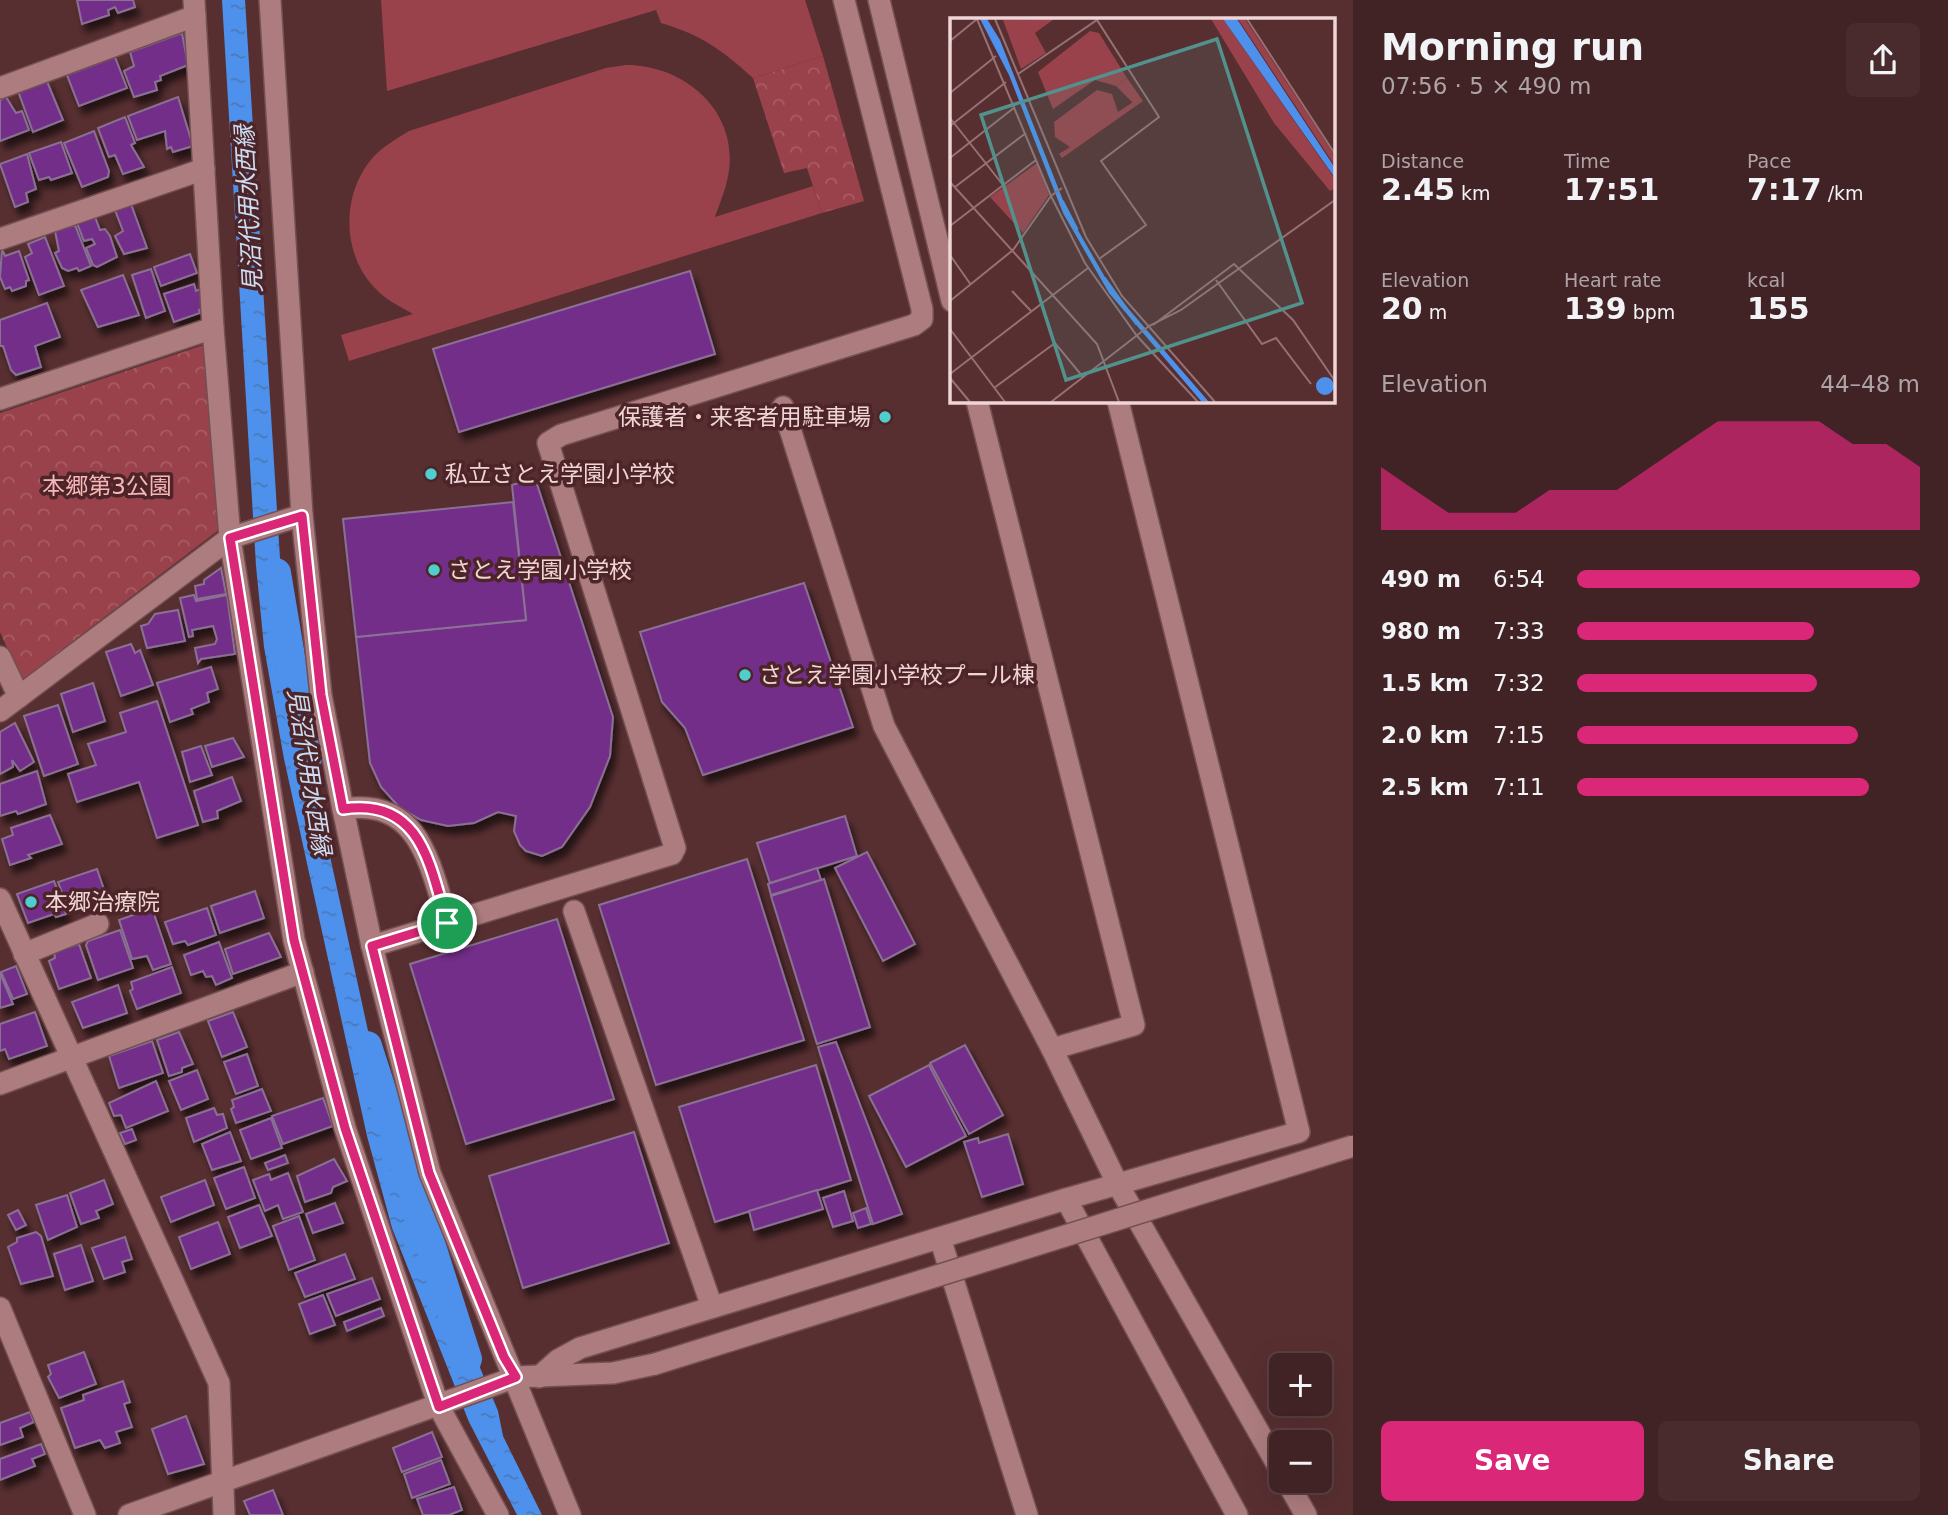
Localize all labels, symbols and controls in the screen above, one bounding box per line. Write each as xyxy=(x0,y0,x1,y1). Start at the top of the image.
inset map xyxy=(950,18,1336,402)
button: share xyxy=(1846,23,1920,97)
text: Morning run xyxy=(1381,25,1644,69)
text: 07:56 · 5 × 490 m xyxy=(1381,73,1591,99)
water label: 見沼代用水西縁 xyxy=(230,121,267,294)
text: Distance xyxy=(1381,150,1464,172)
text: Time xyxy=(1564,150,1611,172)
text: Pace xyxy=(1747,150,1791,172)
text: 2.45 xyxy=(1381,172,1455,207)
text: 17:51 xyxy=(1564,172,1660,207)
text: 7:17 xyxy=(1747,172,1822,207)
text: km xyxy=(1455,182,1491,204)
text: /km xyxy=(1822,182,1864,204)
text: Elevation xyxy=(1381,269,1469,291)
text: Heart rate xyxy=(1564,269,1662,291)
text: kcal xyxy=(1747,269,1785,291)
text: 20 xyxy=(1381,291,1423,326)
text: 139 xyxy=(1564,291,1627,326)
text: 155 xyxy=(1747,291,1810,326)
text: m xyxy=(1423,301,1447,323)
text: bpm xyxy=(1627,301,1675,323)
text: Elevation xyxy=(1381,371,1488,397)
text: 44–48 m xyxy=(1820,371,1920,397)
place label: 保護者・来客者用駐車場 xyxy=(618,404,871,430)
marker: 保護者・来客者用駐車場 xyxy=(877,409,893,425)
place label: 私立さとえ学園小学校 xyxy=(445,461,675,487)
marker: 私立さとえ学園小学校 xyxy=(423,466,439,482)
park label: 本郷第3公園 xyxy=(42,473,172,499)
place label: さとえ学園小学校 xyxy=(448,557,632,583)
marker: さとえ学園小学校 xyxy=(426,562,442,578)
text: 490 m xyxy=(1381,566,1461,592)
text: 6:54 xyxy=(1493,566,1545,592)
text: 980 m xyxy=(1381,618,1461,644)
text: 7:33 xyxy=(1493,618,1545,644)
place label: さとえ学園小学校プール棟 xyxy=(759,662,1035,688)
marker: さとえ学園小学校プール棟 xyxy=(737,667,753,683)
text: 1.5 km xyxy=(1381,670,1469,696)
text: 7:32 xyxy=(1493,670,1545,696)
water label: 見沼代用水西縁 xyxy=(282,687,336,860)
text: 2.0 km xyxy=(1381,722,1469,748)
text: 7:15 xyxy=(1493,722,1545,748)
text: 2.5 km xyxy=(1381,774,1469,800)
text: 7:11 xyxy=(1493,774,1545,800)
place label: 本郷治療院 xyxy=(45,889,160,915)
pin xyxy=(417,893,477,953)
marker: 本郷治療院 xyxy=(23,894,39,910)
icon: arrive xyxy=(428,904,466,942)
map controls xyxy=(1269,1353,1332,1493)
button: + xyxy=(1269,1353,1332,1416)
button: Save xyxy=(1381,1421,1644,1501)
button: Share xyxy=(1658,1421,1920,1501)
button: − xyxy=(1269,1430,1332,1493)

